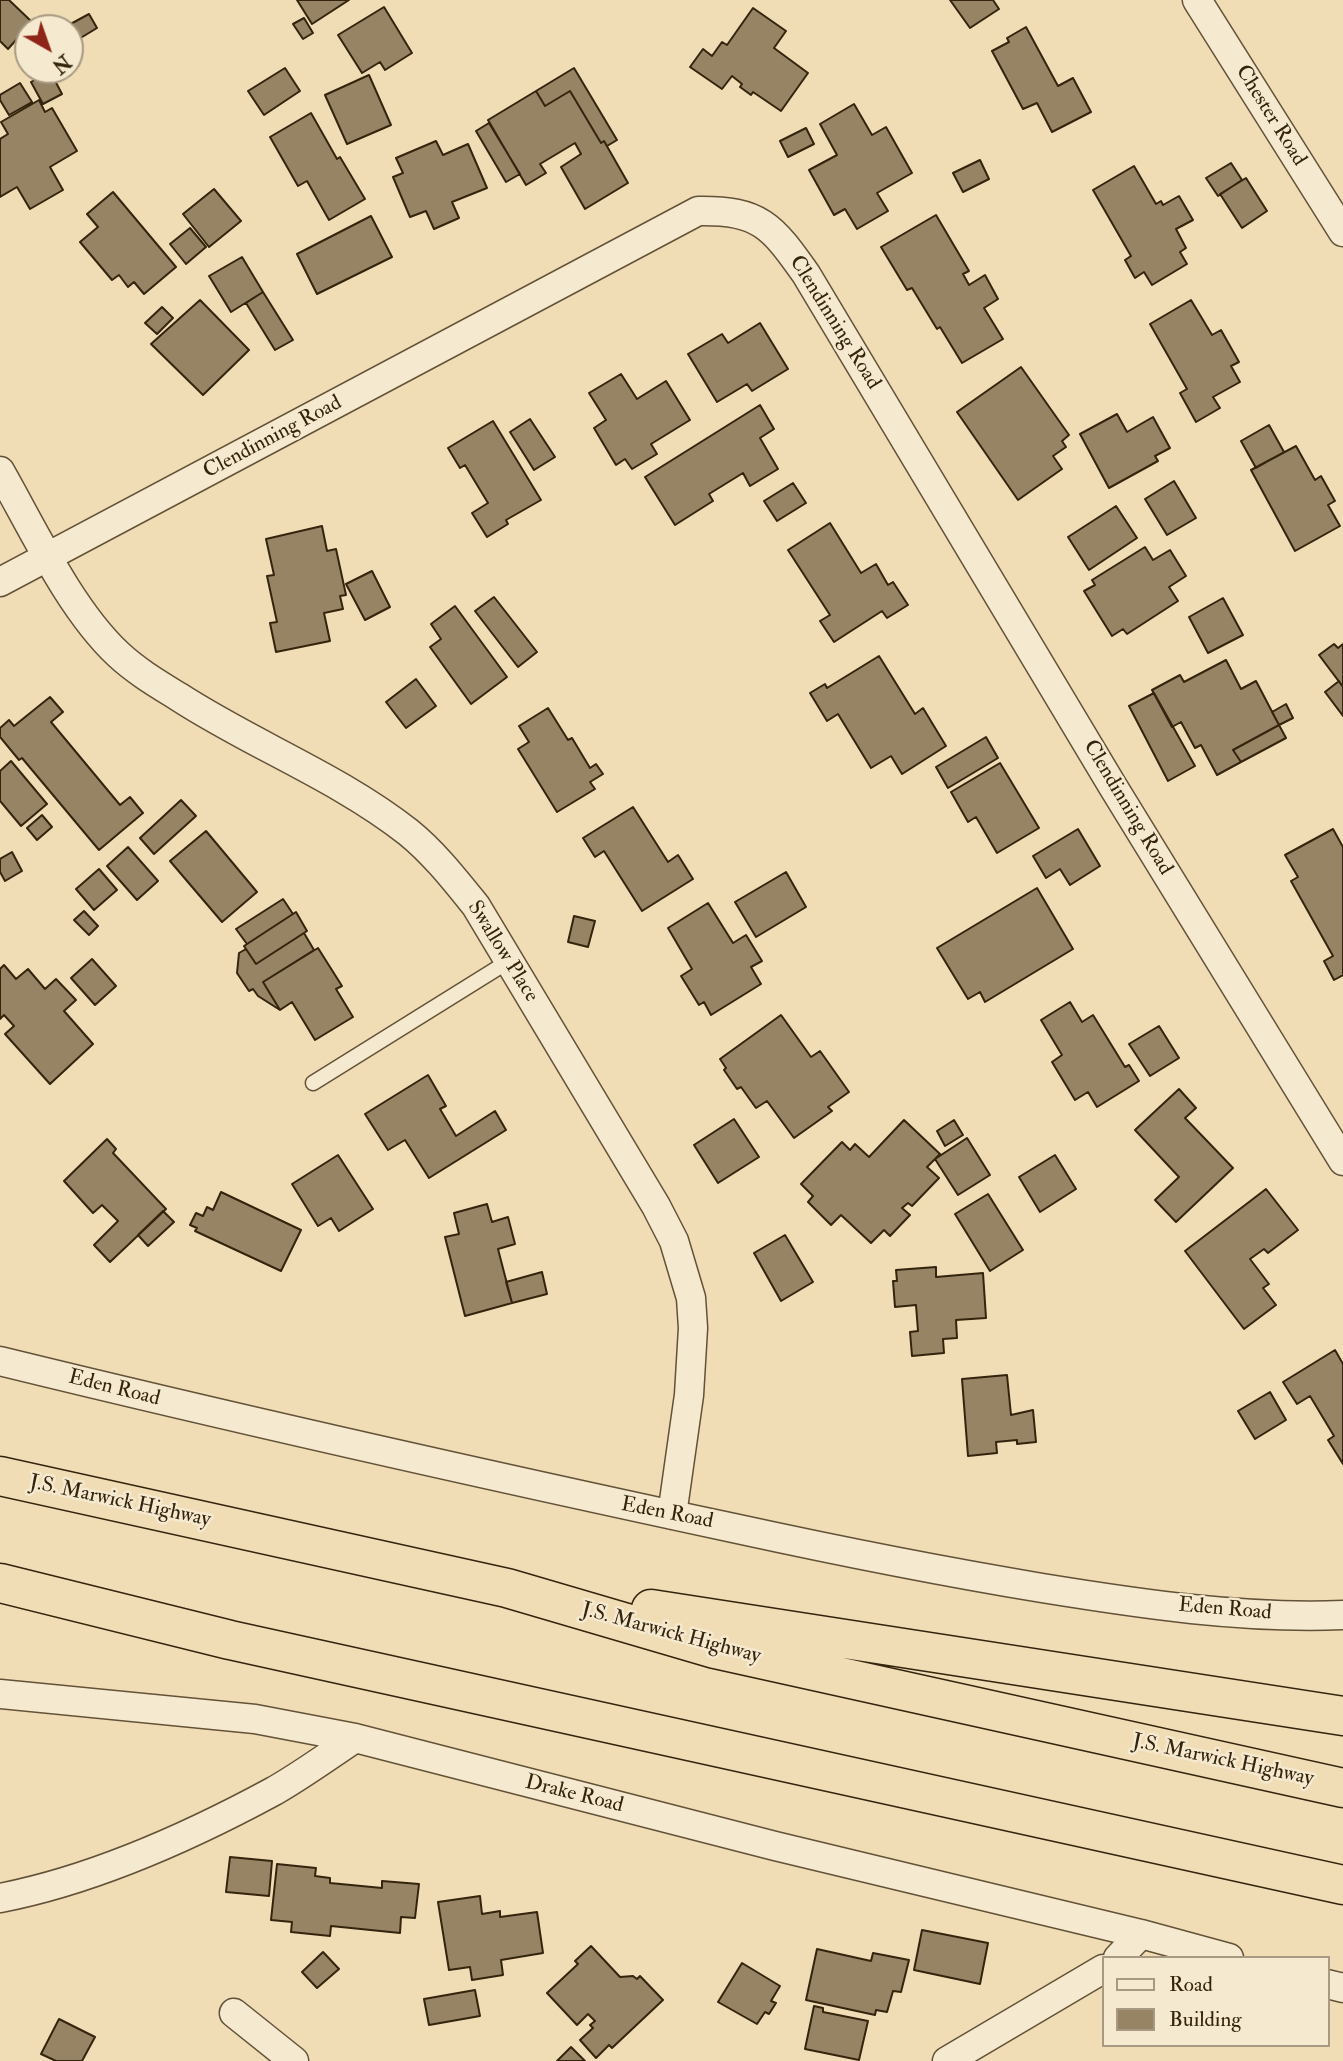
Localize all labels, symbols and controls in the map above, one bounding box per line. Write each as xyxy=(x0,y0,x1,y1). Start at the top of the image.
north arrow xyxy=(14,14,84,84)
text: N xyxy=(47,49,75,78)
street label: Chester Road xyxy=(1229,61,1311,171)
street label: Clendinning Road xyxy=(783,252,885,394)
street label: Clendinning Road xyxy=(200,391,346,485)
street label: Clendinning Road xyxy=(1077,736,1177,880)
street label: Swallow Place xyxy=(461,897,543,1007)
street label: Eden Road xyxy=(66,1365,162,1413)
street label: J.S. Marwick Highway xyxy=(27,1470,213,1534)
street label: Eden Road xyxy=(619,1493,715,1535)
street label: Eden Road xyxy=(1177,1593,1273,1627)
street label: J.S. Marwick Highway xyxy=(579,1598,763,1670)
street label: J.S. Marwick Highway xyxy=(1130,1729,1316,1793)
street label: Drake Road xyxy=(522,1771,626,1819)
legend xyxy=(1102,1956,1329,2047)
text: Road xyxy=(1169,1971,1213,1998)
text: Building xyxy=(1169,2006,1242,2033)

